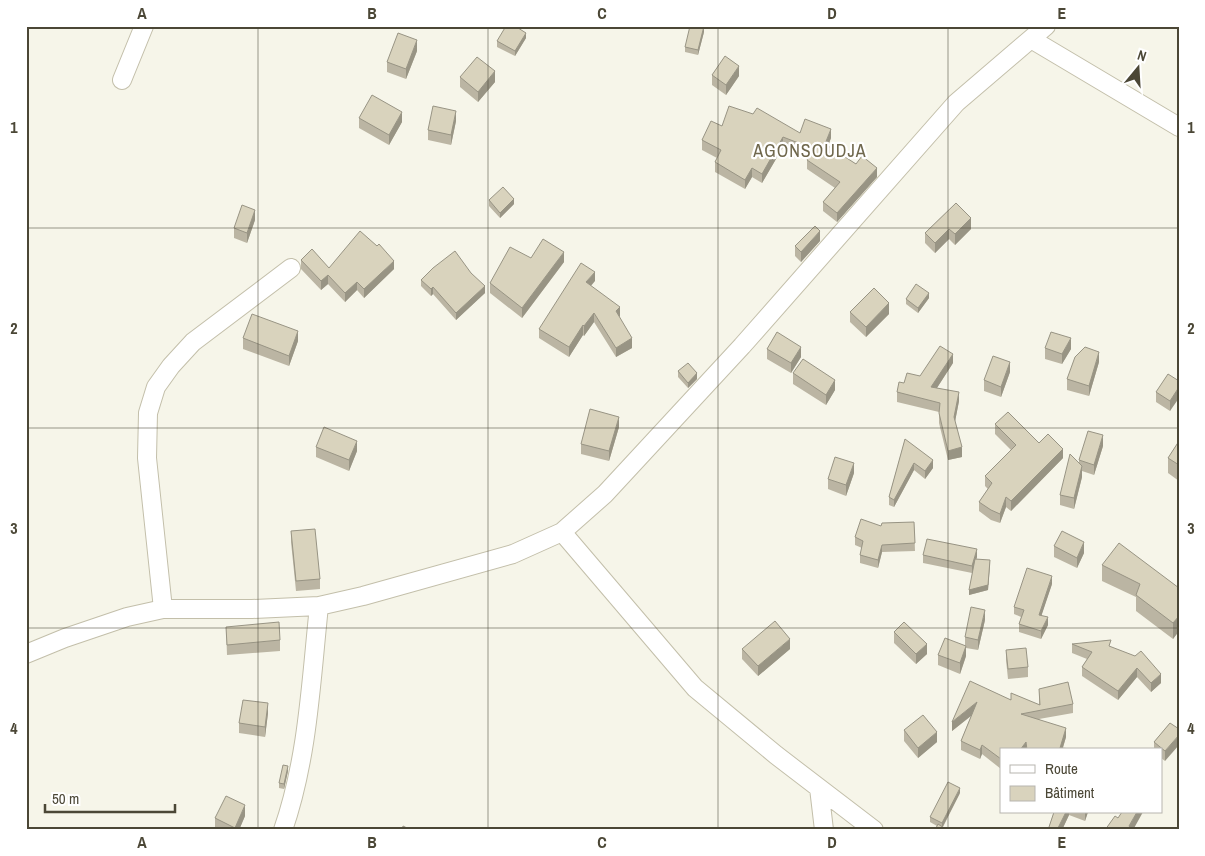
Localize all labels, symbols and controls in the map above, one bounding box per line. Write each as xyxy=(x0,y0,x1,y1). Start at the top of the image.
text: A xyxy=(137,2,147,24)
text: B xyxy=(367,2,377,24)
text: C xyxy=(597,2,607,24)
text: D xyxy=(827,2,837,24)
text: E xyxy=(1058,2,1067,24)
north arrow xyxy=(1112,42,1162,92)
text: N xyxy=(1135,46,1149,65)
text: 1 xyxy=(10,116,18,138)
text: 1 xyxy=(1187,116,1195,138)
district label: AGONSOUDJA xyxy=(752,138,867,163)
text: 2 xyxy=(10,317,18,339)
text: 2 xyxy=(1187,317,1195,339)
text: 3 xyxy=(10,517,18,539)
text: 3 xyxy=(1187,517,1195,539)
text: 4 xyxy=(10,717,18,739)
text: 4 xyxy=(1187,717,1195,739)
legend xyxy=(1000,748,1162,814)
text: Route xyxy=(1045,758,1078,779)
scale bar xyxy=(45,781,175,813)
text: Bâtiment xyxy=(1045,782,1095,803)
text: 50 m xyxy=(52,788,79,809)
text: A xyxy=(137,831,147,853)
text: B xyxy=(367,831,377,853)
text: C xyxy=(597,831,607,853)
text: D xyxy=(827,831,837,853)
text: E xyxy=(1058,831,1067,853)

